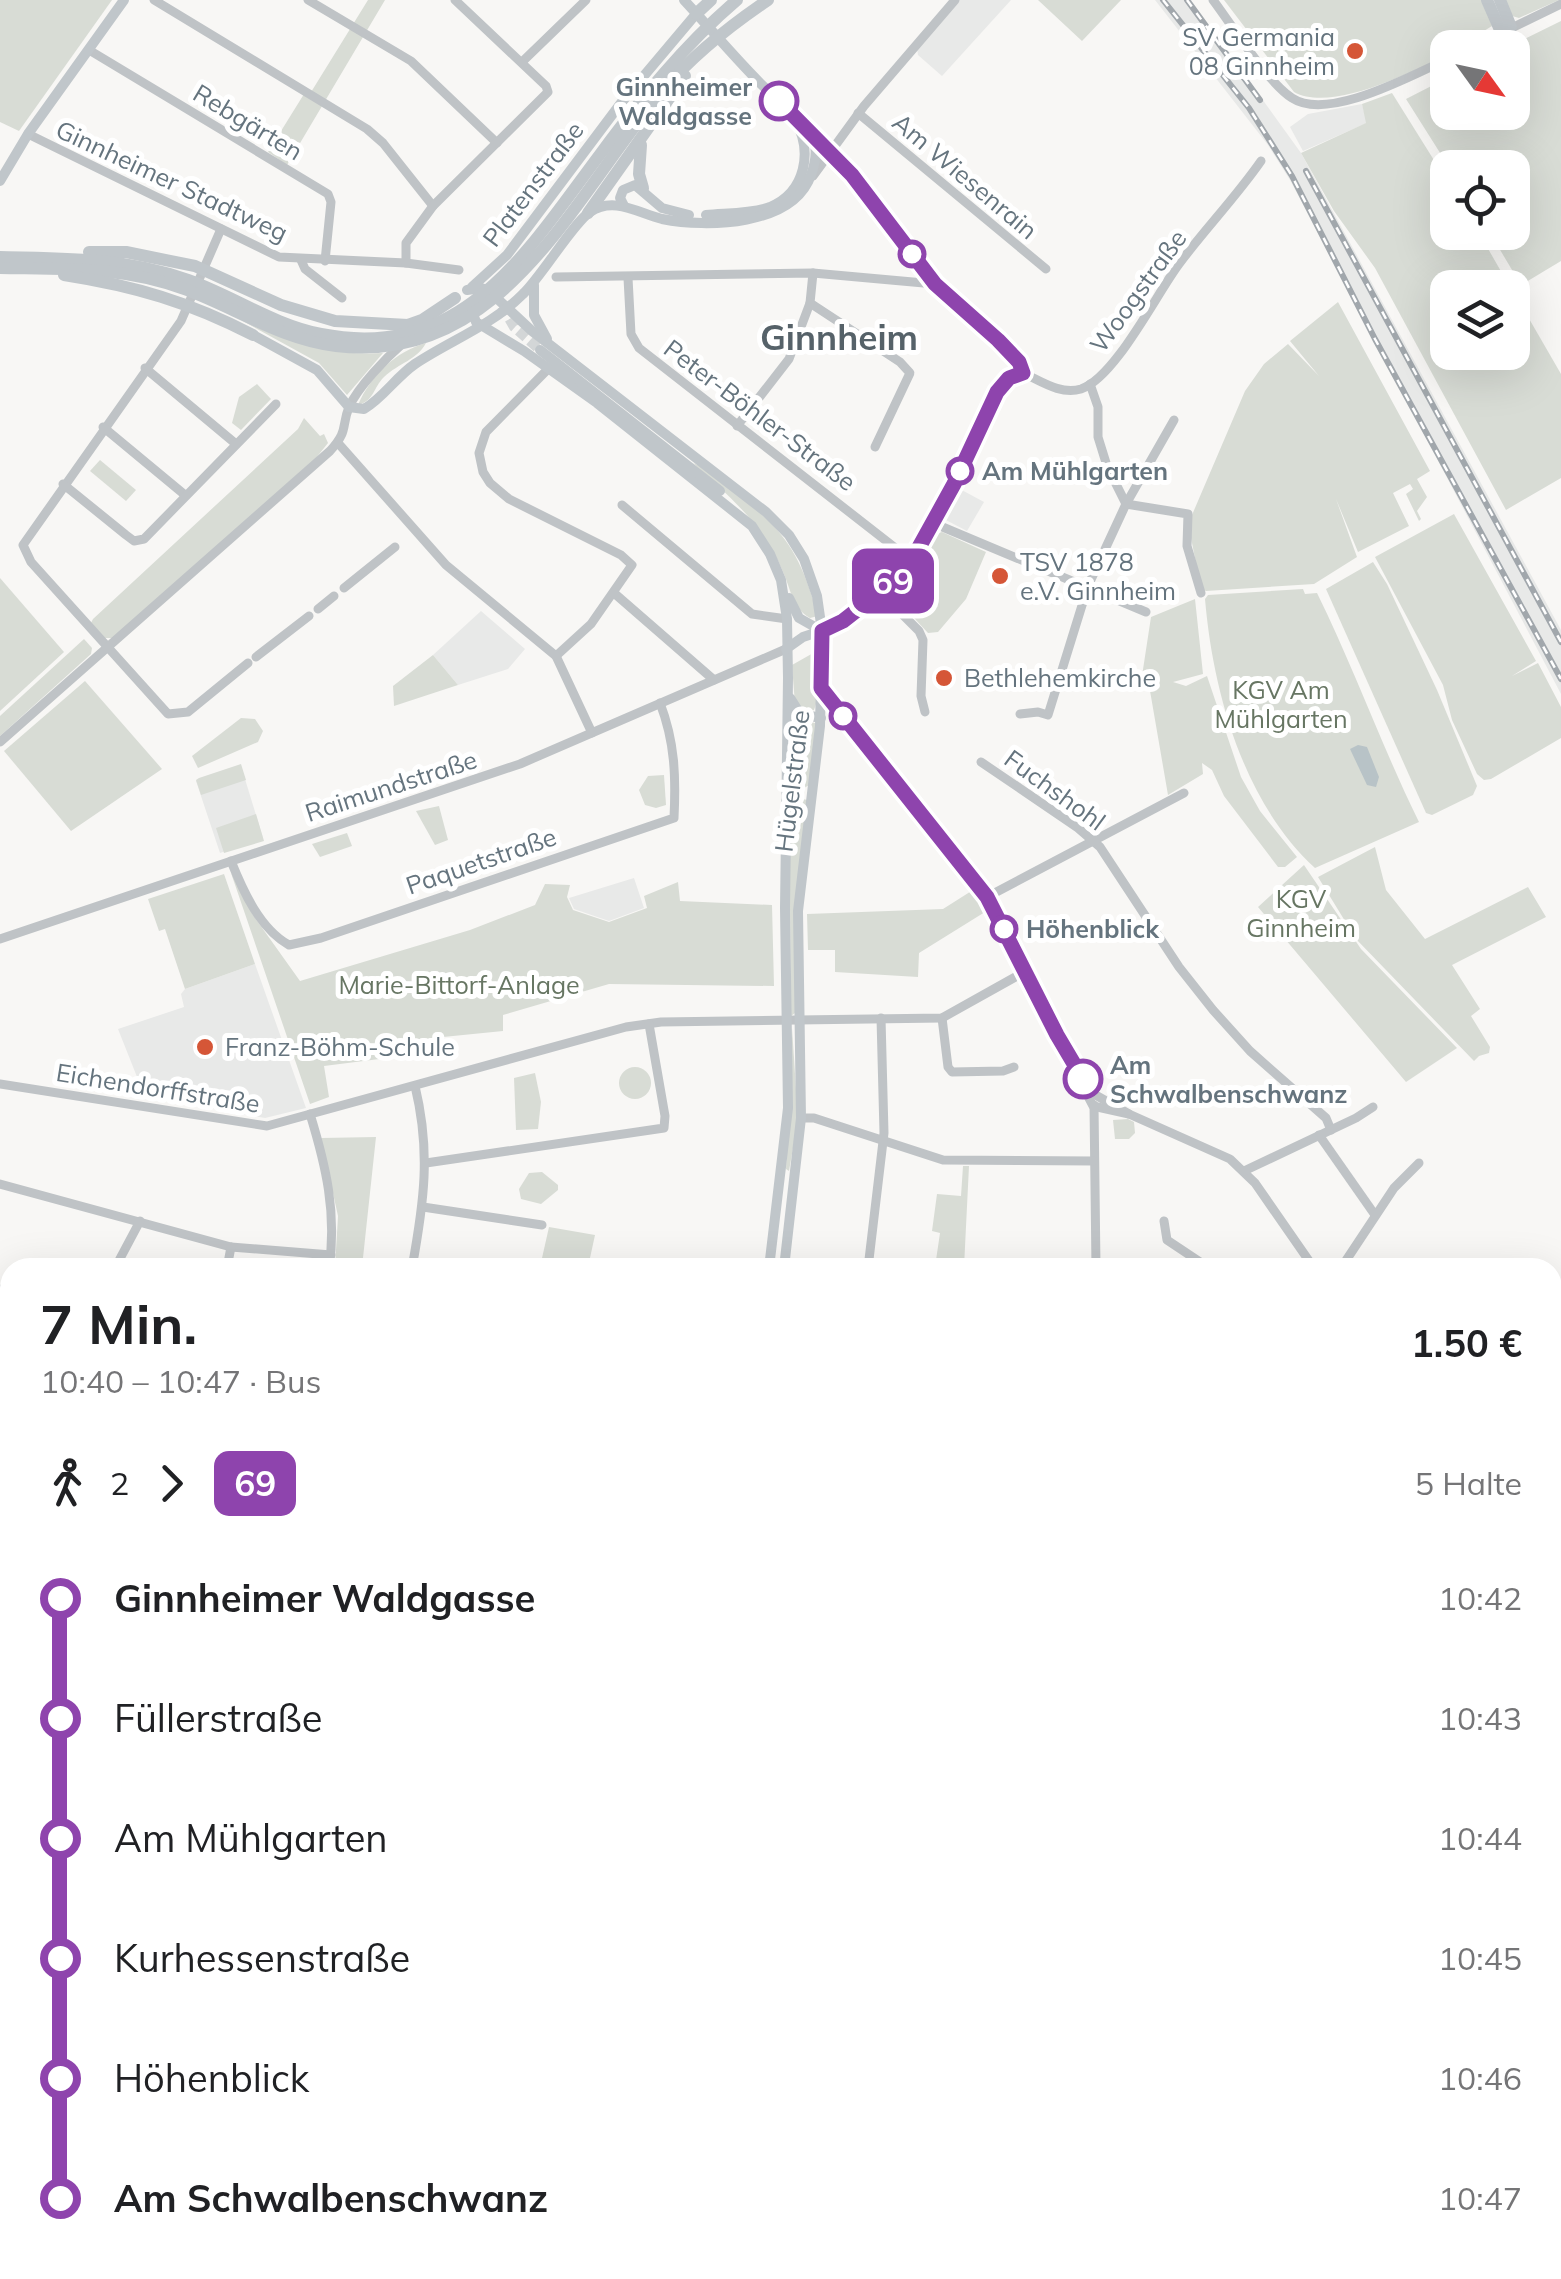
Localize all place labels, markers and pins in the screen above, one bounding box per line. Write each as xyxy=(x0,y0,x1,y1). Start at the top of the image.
place label: SV Germania 08 Ginnheim xyxy=(1182,21,1335,81)
marker: SV Germania 08 Ginnheim xyxy=(1344,40,1366,62)
place label: Ginnheimer Waldgasse xyxy=(616,71,752,131)
marker: Ginnheimer Waldgasse xyxy=(760,82,798,120)
unlabelled marker xyxy=(899,241,925,267)
place label: Am Mühlgarten xyxy=(982,455,1168,486)
marker: Am Mühlgarten xyxy=(947,458,973,484)
place label: TSV 1878 e.V. Ginnheim xyxy=(1020,546,1176,606)
marker: TSV 1878 e.V. Ginnheim xyxy=(989,565,1011,587)
place label: Bethlehemkirche xyxy=(964,662,1156,693)
marker: Bethlehemkirche xyxy=(933,667,955,689)
unlabelled marker xyxy=(830,703,856,729)
place label: Höhenblick xyxy=(1026,913,1160,944)
marker: Höhenblick xyxy=(991,916,1017,942)
place label: Franz-Böhm-Schule xyxy=(225,1031,455,1062)
marker: Franz-Böhm-Schule xyxy=(194,1036,216,1058)
place label: Am Schwalbenschwanz xyxy=(1110,1049,1347,1109)
marker: Am Schwalbenschwanz xyxy=(1064,1060,1102,1098)

